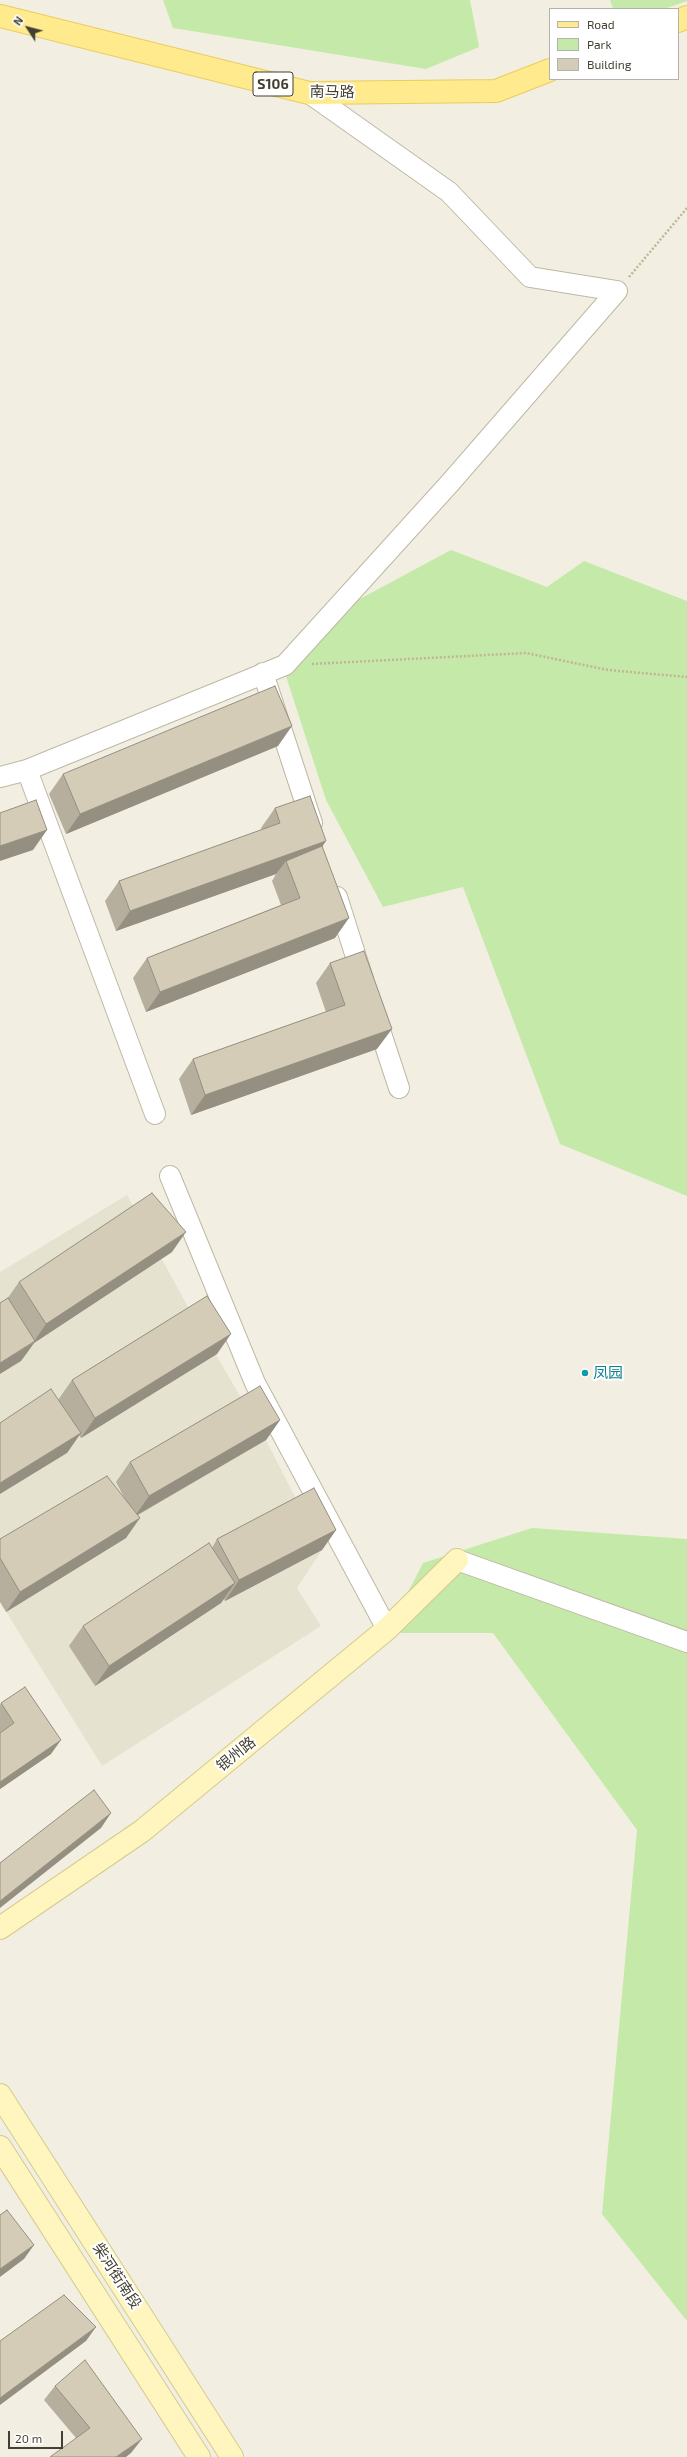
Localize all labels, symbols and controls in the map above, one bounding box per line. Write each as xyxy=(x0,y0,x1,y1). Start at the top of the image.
north arrow xyxy=(8,8,48,48)
legend xyxy=(549,8,679,80)
text: N xyxy=(10,14,25,28)
text: Road xyxy=(587,17,615,31)
text: Park xyxy=(587,37,612,51)
text: Building xyxy=(587,57,631,71)
road number: S106 xyxy=(253,72,293,96)
street label: 南马路 xyxy=(309,83,355,101)
place label: 凤园 xyxy=(593,1364,623,1382)
marker: 凤园 xyxy=(580,1368,590,1378)
street label: 银州路 xyxy=(213,1733,259,1775)
street label: 柴河街南段 xyxy=(89,2240,145,2312)
scale bar xyxy=(10,2423,65,2449)
text: 20 m xyxy=(15,2431,42,2445)

